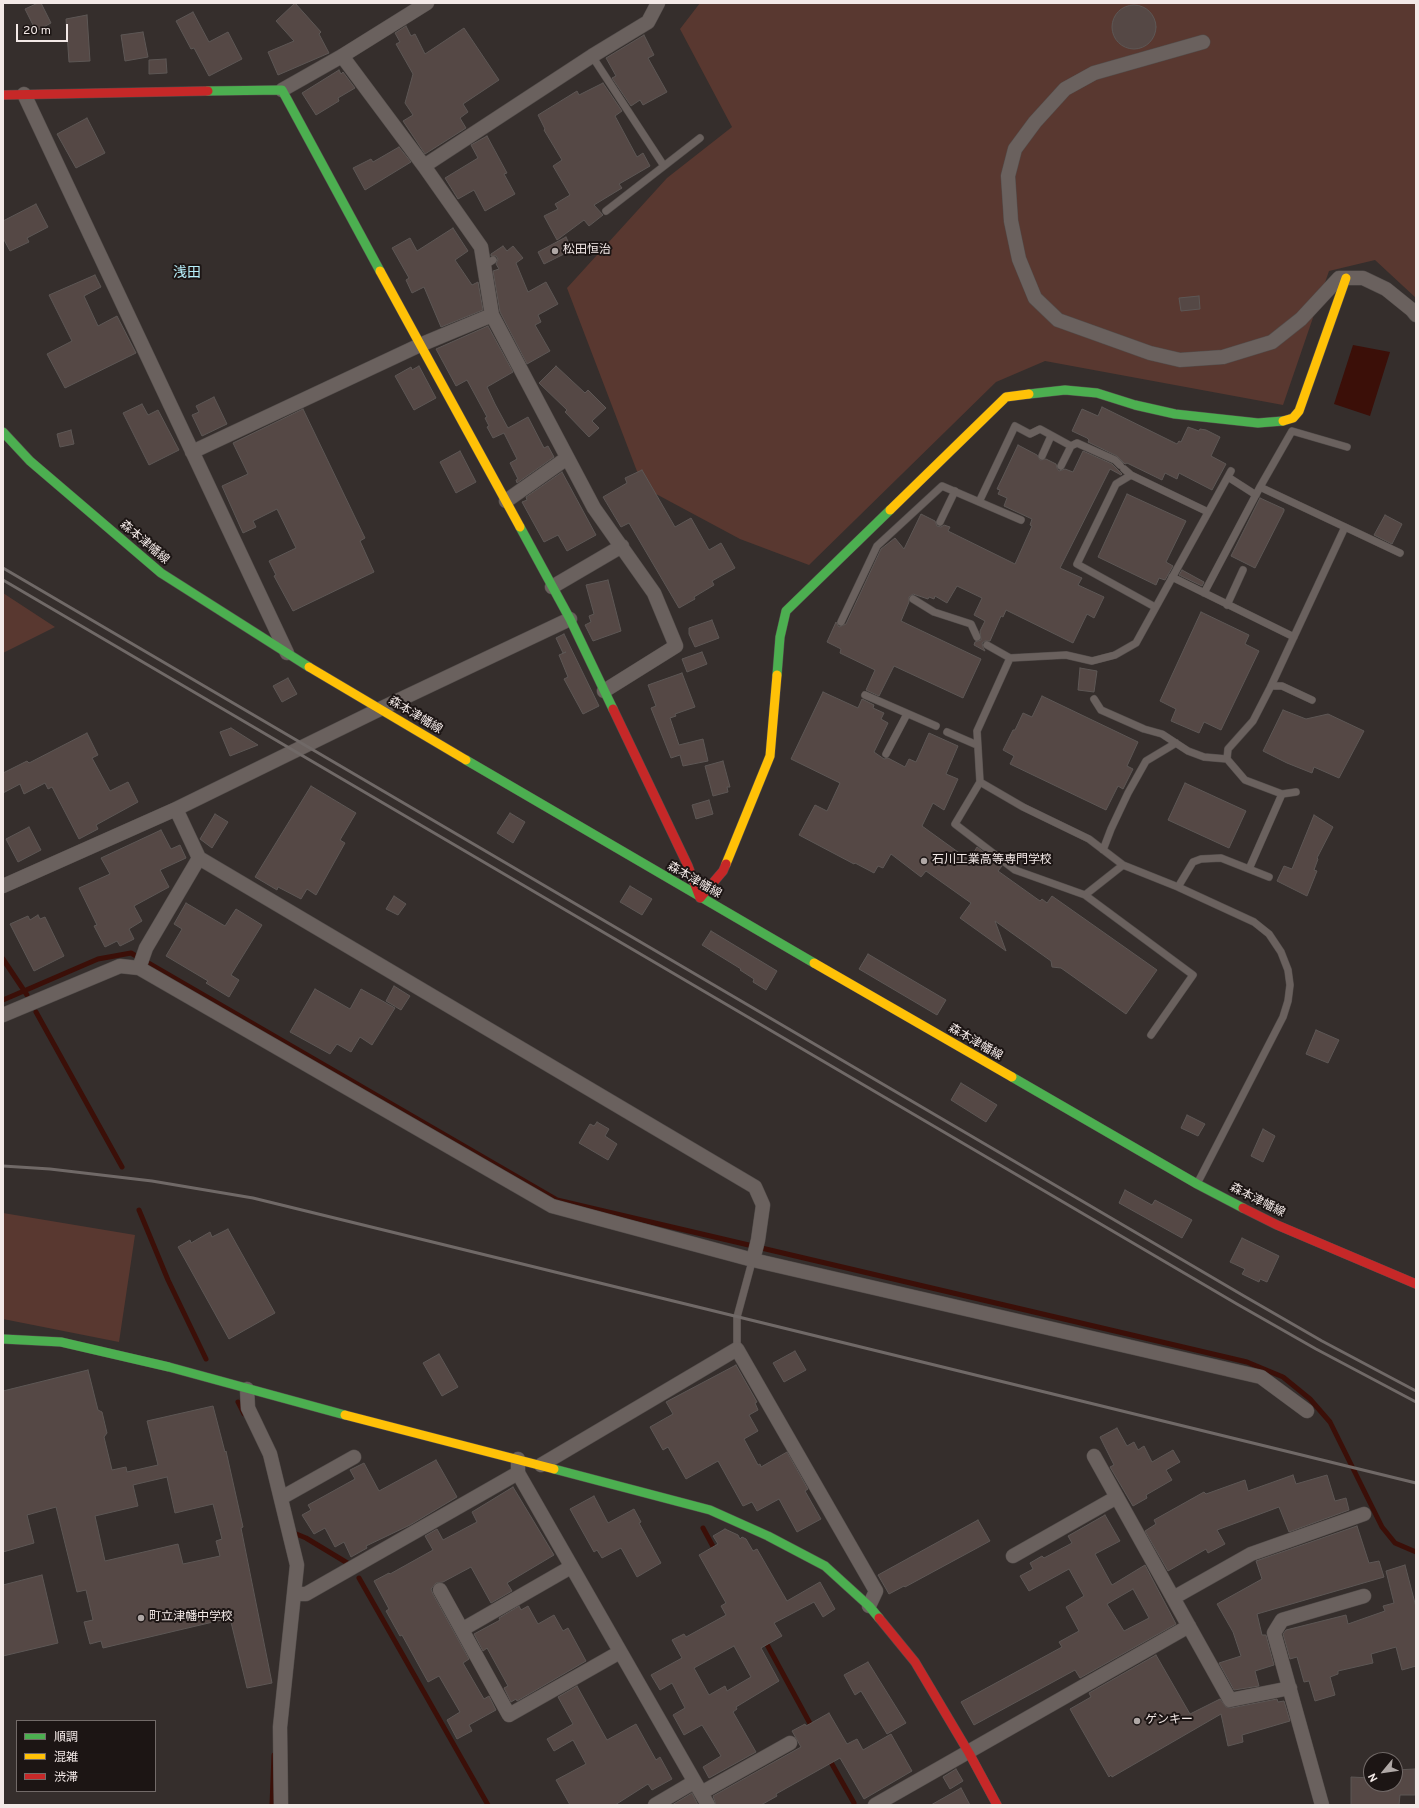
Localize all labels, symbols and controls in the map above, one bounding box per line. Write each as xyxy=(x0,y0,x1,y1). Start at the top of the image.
scale bar xyxy=(18,16,70,42)
text: 20 m xyxy=(23,23,51,39)
place label: 松田恒治 xyxy=(563,244,611,258)
marker: 松田恒治 xyxy=(550,246,560,256)
district label: 浅田 xyxy=(173,266,201,282)
street label: 森本津幡線 xyxy=(116,518,172,568)
street label: 森本津幡線 xyxy=(386,694,444,738)
place label: 石川工業高等専門学校 xyxy=(932,854,1052,868)
marker: 石川工業高等専門学校 xyxy=(919,856,929,866)
street label: 森本津幡線 xyxy=(664,860,724,902)
street label: 森本津幡線 xyxy=(945,1022,1005,1064)
street label: 森本津幡線 xyxy=(1227,1181,1287,1221)
place label: 町立津幡中学校 xyxy=(149,1611,233,1625)
marker: 町立津幡中学校 xyxy=(136,1613,146,1623)
place label: ゲンキー xyxy=(1145,1714,1193,1728)
marker: ゲンキー xyxy=(1132,1716,1142,1726)
legend xyxy=(16,1720,156,1792)
text: 順調 xyxy=(54,1730,78,1746)
text: 混雑 xyxy=(54,1750,78,1766)
north arrow xyxy=(1363,1752,1403,1792)
text: 渋滞 xyxy=(54,1770,78,1786)
text: N xyxy=(1365,1770,1381,1784)

